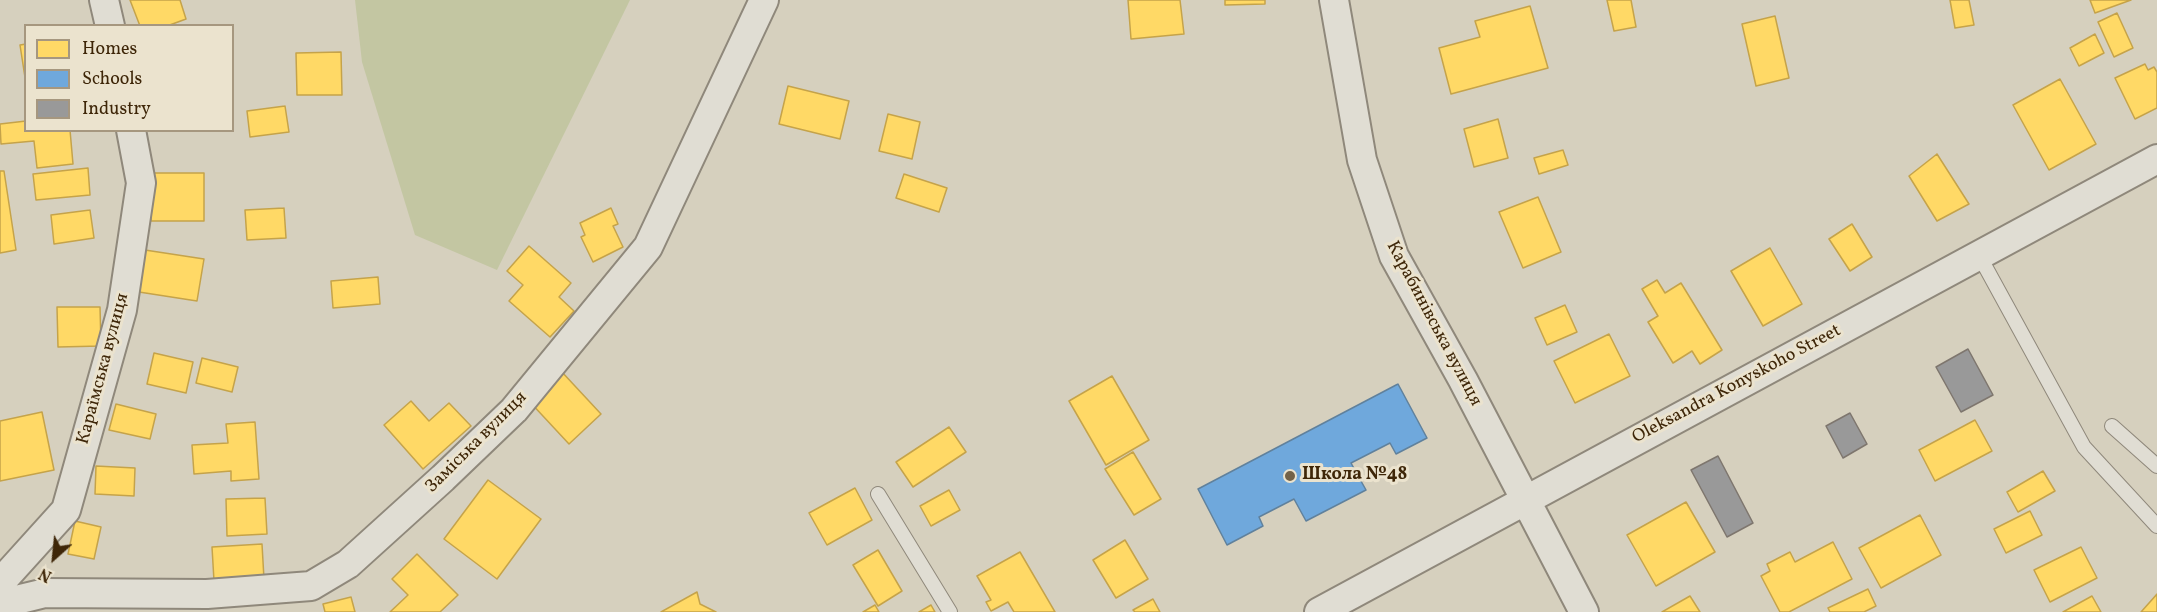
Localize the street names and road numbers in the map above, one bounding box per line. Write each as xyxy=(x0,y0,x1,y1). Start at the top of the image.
street label: Карабинівська вулиця xyxy=(1380,238,1486,410)
street label: Караїмська вулиця xyxy=(73,291,135,447)
street label: Oleksandra Konyskoho Street xyxy=(1629,321,1845,449)
street label: Заміська вулиця xyxy=(422,388,532,498)

